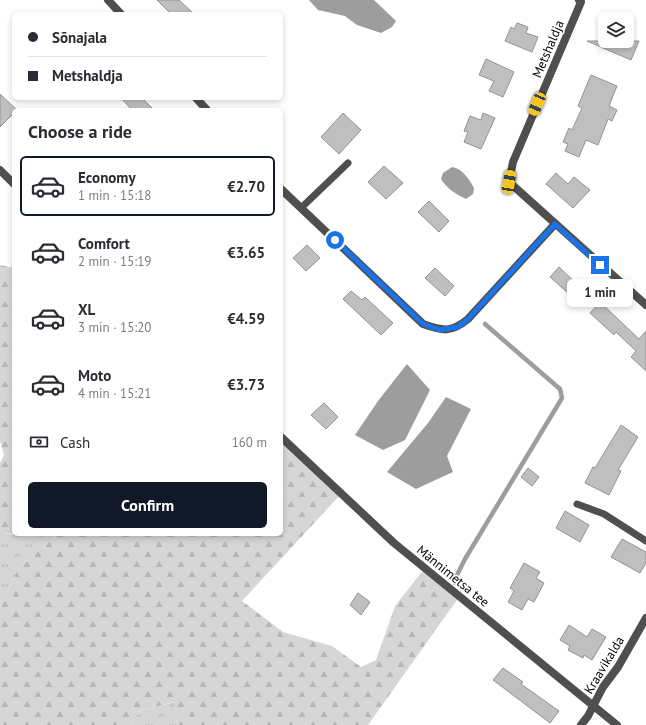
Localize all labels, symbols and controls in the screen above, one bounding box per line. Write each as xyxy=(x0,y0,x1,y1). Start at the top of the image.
map controls xyxy=(598,12,634,48)
button: layers xyxy=(598,12,634,48)
street label: Metshaldja xyxy=(528,18,568,80)
text: Sõnajala xyxy=(52,28,107,47)
text: Metshaldja xyxy=(52,66,123,85)
car xyxy=(527,91,547,117)
text: Choose a ride xyxy=(28,120,132,143)
icon: car xyxy=(30,168,66,204)
text: Economy xyxy=(78,168,136,187)
car xyxy=(501,169,517,195)
text: €2.70 xyxy=(227,177,265,196)
text: 1 min · 15:18 xyxy=(78,187,151,204)
route start xyxy=(326,231,344,249)
icon: car xyxy=(30,234,66,270)
text: Comfort xyxy=(78,234,130,253)
text: €3.65 xyxy=(227,243,265,262)
text: 2 min · 15:19 xyxy=(78,253,151,270)
route end xyxy=(591,256,609,274)
callout: 1 min xyxy=(567,279,633,307)
text: 1 min xyxy=(584,284,616,301)
icon: car xyxy=(30,300,66,336)
text: XL xyxy=(78,300,95,319)
text: €4.59 xyxy=(227,309,265,328)
text: 3 min · 15:20 xyxy=(78,319,151,336)
icon: car xyxy=(30,366,66,402)
text: Moto xyxy=(78,366,111,385)
text: €3.73 xyxy=(227,375,265,394)
text: 4 min · 15:21 xyxy=(78,385,151,402)
icon: cash xyxy=(28,431,50,453)
text: Cash xyxy=(60,433,90,452)
text: 160 m xyxy=(232,434,267,451)
button: Confirm xyxy=(28,482,267,528)
street label: Männimetsa tee xyxy=(413,541,493,611)
street label: Kraavikalda xyxy=(580,633,628,697)

